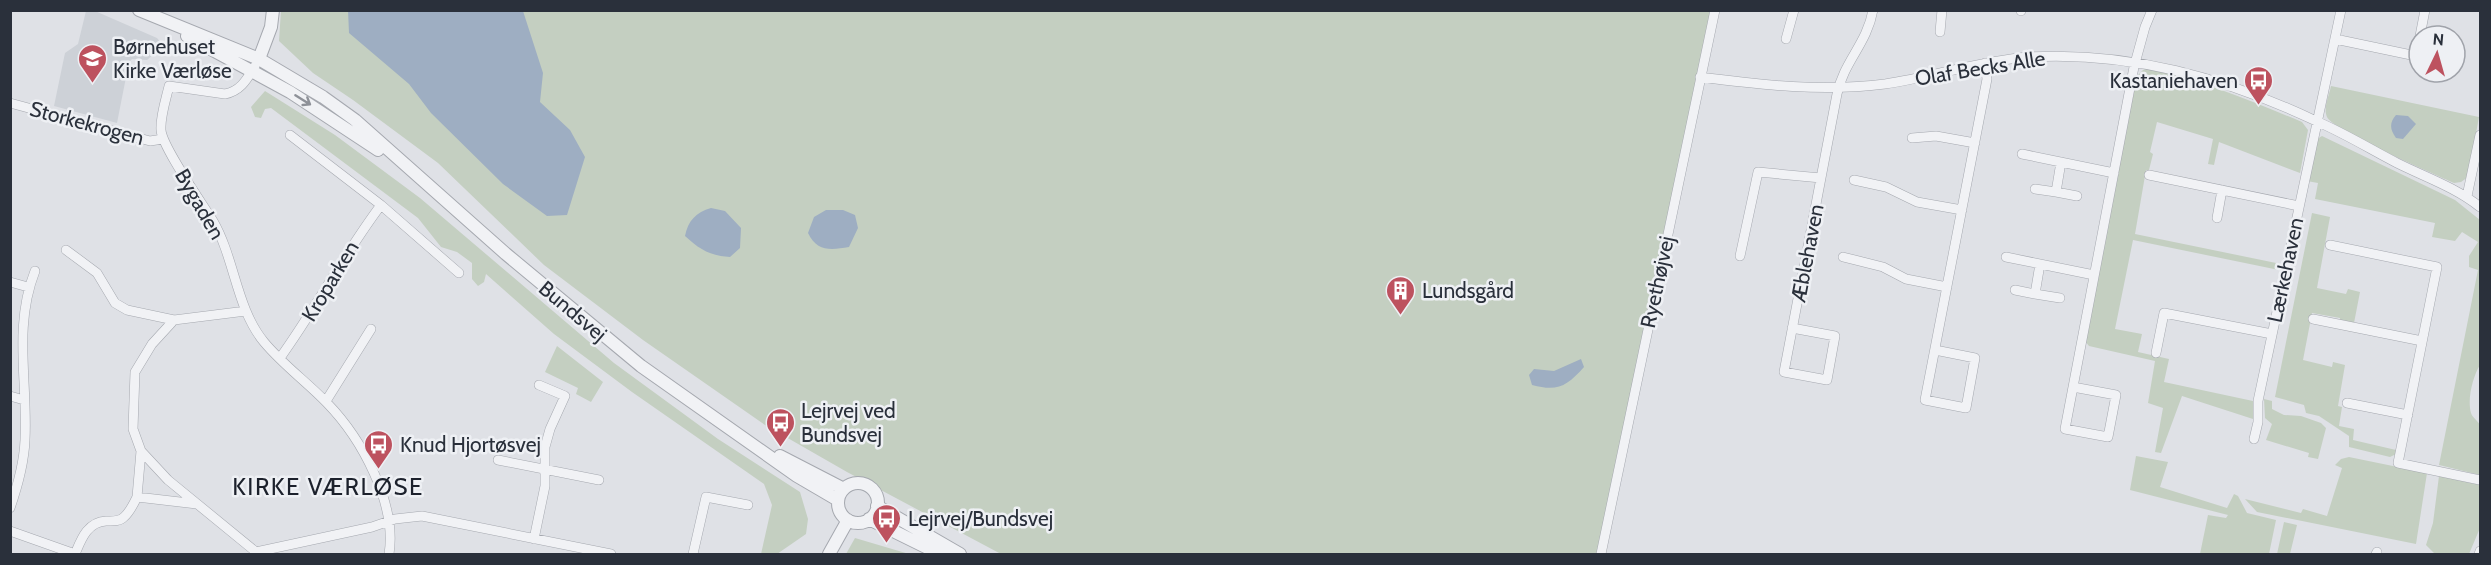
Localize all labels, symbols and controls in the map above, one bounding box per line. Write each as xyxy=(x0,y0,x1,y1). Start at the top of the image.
north arrow xyxy=(2407,24,2467,84)
text: N xyxy=(2432,30,2445,50)
place label: Børnehuset Kirke Værløse xyxy=(113,34,232,83)
school or university icon: Børnehuset Kirke Værløse xyxy=(76,42,108,84)
street label: Olaf Becks Alle xyxy=(1913,45,2047,91)
bus stop icon: Kastaniehaven xyxy=(2243,64,2275,106)
place label: Kastaniehaven xyxy=(2110,68,2238,93)
one-way arrow xyxy=(294,94,311,106)
street label: Storkekrogen xyxy=(27,96,147,150)
street label: Bygaden xyxy=(170,164,230,244)
street label: Æblehaven xyxy=(1785,202,1829,305)
street label: Lærkehaven xyxy=(2262,215,2308,325)
street label: Ryethøjvej xyxy=(1635,234,1680,331)
street label: Kroparken xyxy=(296,236,364,326)
building icon: Lundsgård xyxy=(1385,274,1417,316)
street label: Bundsvej xyxy=(533,275,612,347)
place label: Lundsgård xyxy=(1422,278,1514,303)
place label: Lejrvej ved Bundsvej xyxy=(801,398,896,448)
bus stop icon: Lejrvej ved Bundsvej xyxy=(764,406,796,448)
bus stop icon: Knud Hjortøsvej xyxy=(363,428,395,470)
place label: Knud Hjortøsvej xyxy=(400,432,541,458)
district label: KIRKE VÆRLØSE xyxy=(232,472,424,501)
bus stop icon: Lejrvej/Bundsvej xyxy=(871,502,903,544)
place label: Lejrvej/Bundsvej xyxy=(908,506,1053,532)

